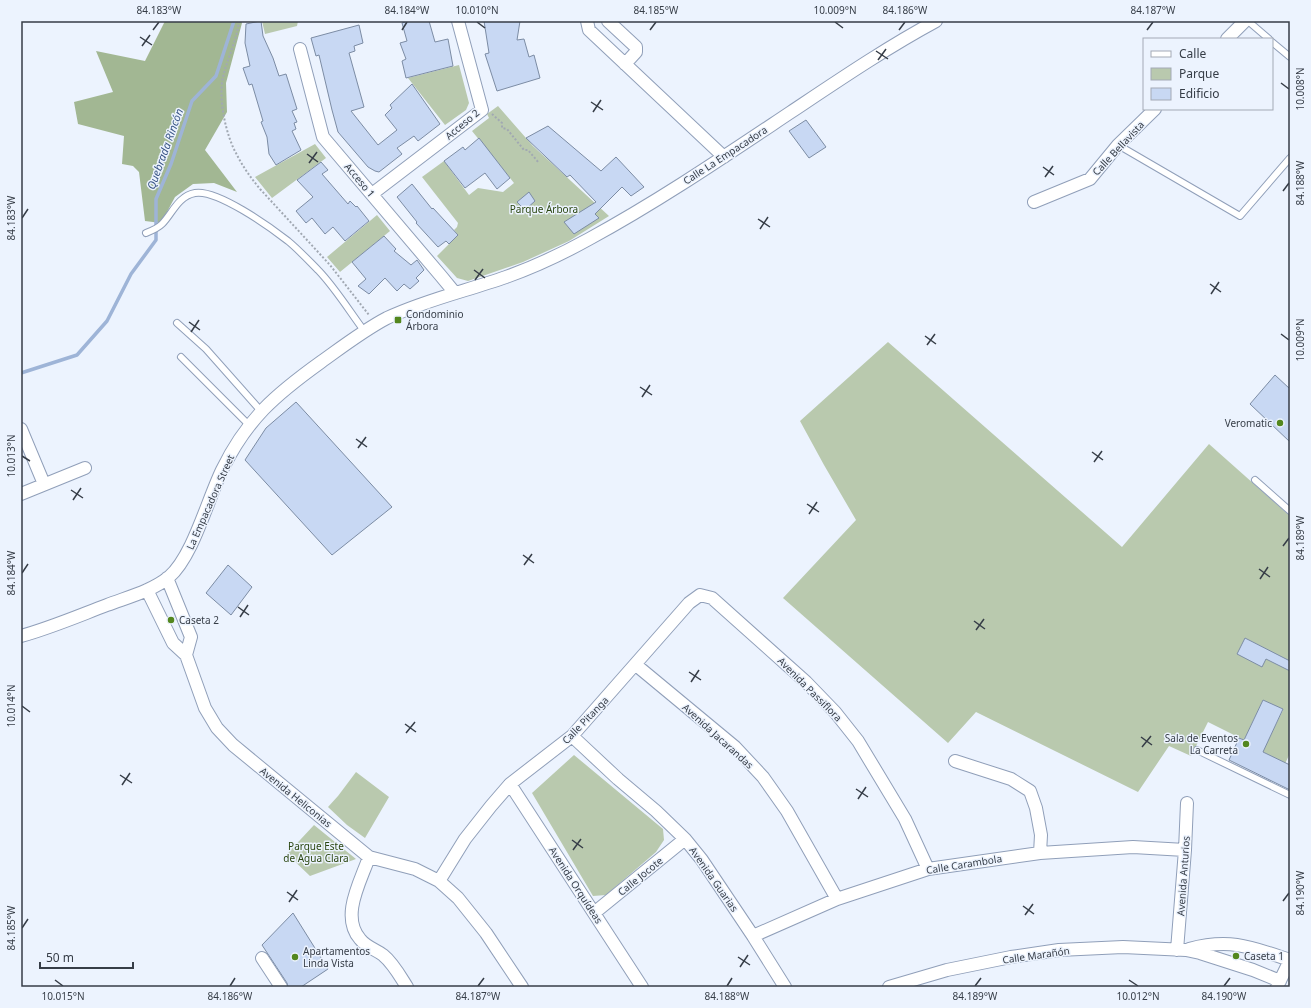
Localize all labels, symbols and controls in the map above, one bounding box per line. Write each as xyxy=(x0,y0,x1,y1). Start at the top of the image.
text: 84.183°W xyxy=(137,3,182,17)
text: 84.184°W xyxy=(385,3,430,17)
text: 10.010°N xyxy=(455,3,499,17)
text: 84.185°W xyxy=(634,3,679,17)
text: 10.009°N xyxy=(813,3,857,17)
text: 84.186°W xyxy=(883,3,928,17)
text: 84.187°W xyxy=(1131,3,1176,17)
legend xyxy=(1143,38,1273,110)
text: Calle xyxy=(1179,45,1207,62)
text: Parque xyxy=(1179,65,1220,82)
text: 10.008°N xyxy=(1293,67,1307,111)
text: Edificio xyxy=(1179,85,1220,102)
street label: Acceso 2 xyxy=(442,105,482,142)
water label: Quebrada Rincón xyxy=(143,106,186,191)
street label: Calle Bellavista xyxy=(1089,118,1147,178)
street label: Calle La Empacadora xyxy=(680,123,770,187)
street label: Acceso 1 xyxy=(342,160,378,200)
text: 84.188°W xyxy=(1293,160,1307,205)
text: 84.183°W xyxy=(4,195,18,240)
park label: Parque Árbora xyxy=(510,202,578,216)
place label: Condominio Árbora xyxy=(406,307,464,333)
marker: Condominio Árbora xyxy=(393,315,403,325)
text: 10.009°N xyxy=(1293,318,1307,362)
place label: Veromatic xyxy=(1225,416,1272,430)
marker: Veromatic xyxy=(1275,418,1285,428)
text: 10.013°N xyxy=(4,434,18,478)
street label: La Empacadora Street xyxy=(183,452,237,552)
text: 84.189°W xyxy=(1293,515,1307,560)
text: 84.184°W xyxy=(4,550,18,595)
place label: Caseta 2 xyxy=(179,613,219,627)
marker: Caseta 2 xyxy=(166,615,176,625)
street label: Avenida Passiflora xyxy=(775,654,845,724)
text: 10.014°N xyxy=(4,684,18,728)
street label: Calle Pitanga xyxy=(559,693,611,747)
street label: Avenida Jacarandas xyxy=(679,700,757,772)
place label: Sala de Eventos La Carreta xyxy=(1165,731,1238,757)
marker: Sala de Eventos La Carreta xyxy=(1241,739,1251,749)
street label: Avenida Heliconias xyxy=(257,764,335,830)
street label: Avenida Anturios xyxy=(1173,835,1193,916)
park label: Parque Este de Agua Clara xyxy=(283,839,349,865)
street label: Avenida Orquídeas xyxy=(546,844,606,926)
street label: Avenida Guarias xyxy=(686,844,742,914)
street label: Calle Carambola xyxy=(925,851,1003,877)
street label: Calle Jocote xyxy=(615,853,666,899)
text: 84.190°W xyxy=(1293,870,1307,915)
text: 84.185°W xyxy=(4,905,18,950)
street label: Calle Marañón xyxy=(1001,943,1071,967)
scale bar xyxy=(40,944,133,970)
place label: Apartamentos Linda Vista xyxy=(303,944,370,970)
text: 50 m xyxy=(46,949,74,966)
place label: Caseta 1 xyxy=(1244,949,1284,963)
marker: Caseta 1 xyxy=(1231,951,1241,961)
marker: Apartamentos Linda Vista xyxy=(290,952,300,962)
text: 10.015°N xyxy=(41,989,85,1003)
text: 84.186°W xyxy=(208,989,253,1003)
text: 84.187°W xyxy=(456,989,501,1003)
text: 84.188°W xyxy=(705,989,750,1003)
text: 84.189°W xyxy=(953,989,998,1003)
text: 10.012°N xyxy=(1116,989,1160,1003)
text: 84.190°W xyxy=(1202,989,1247,1003)

